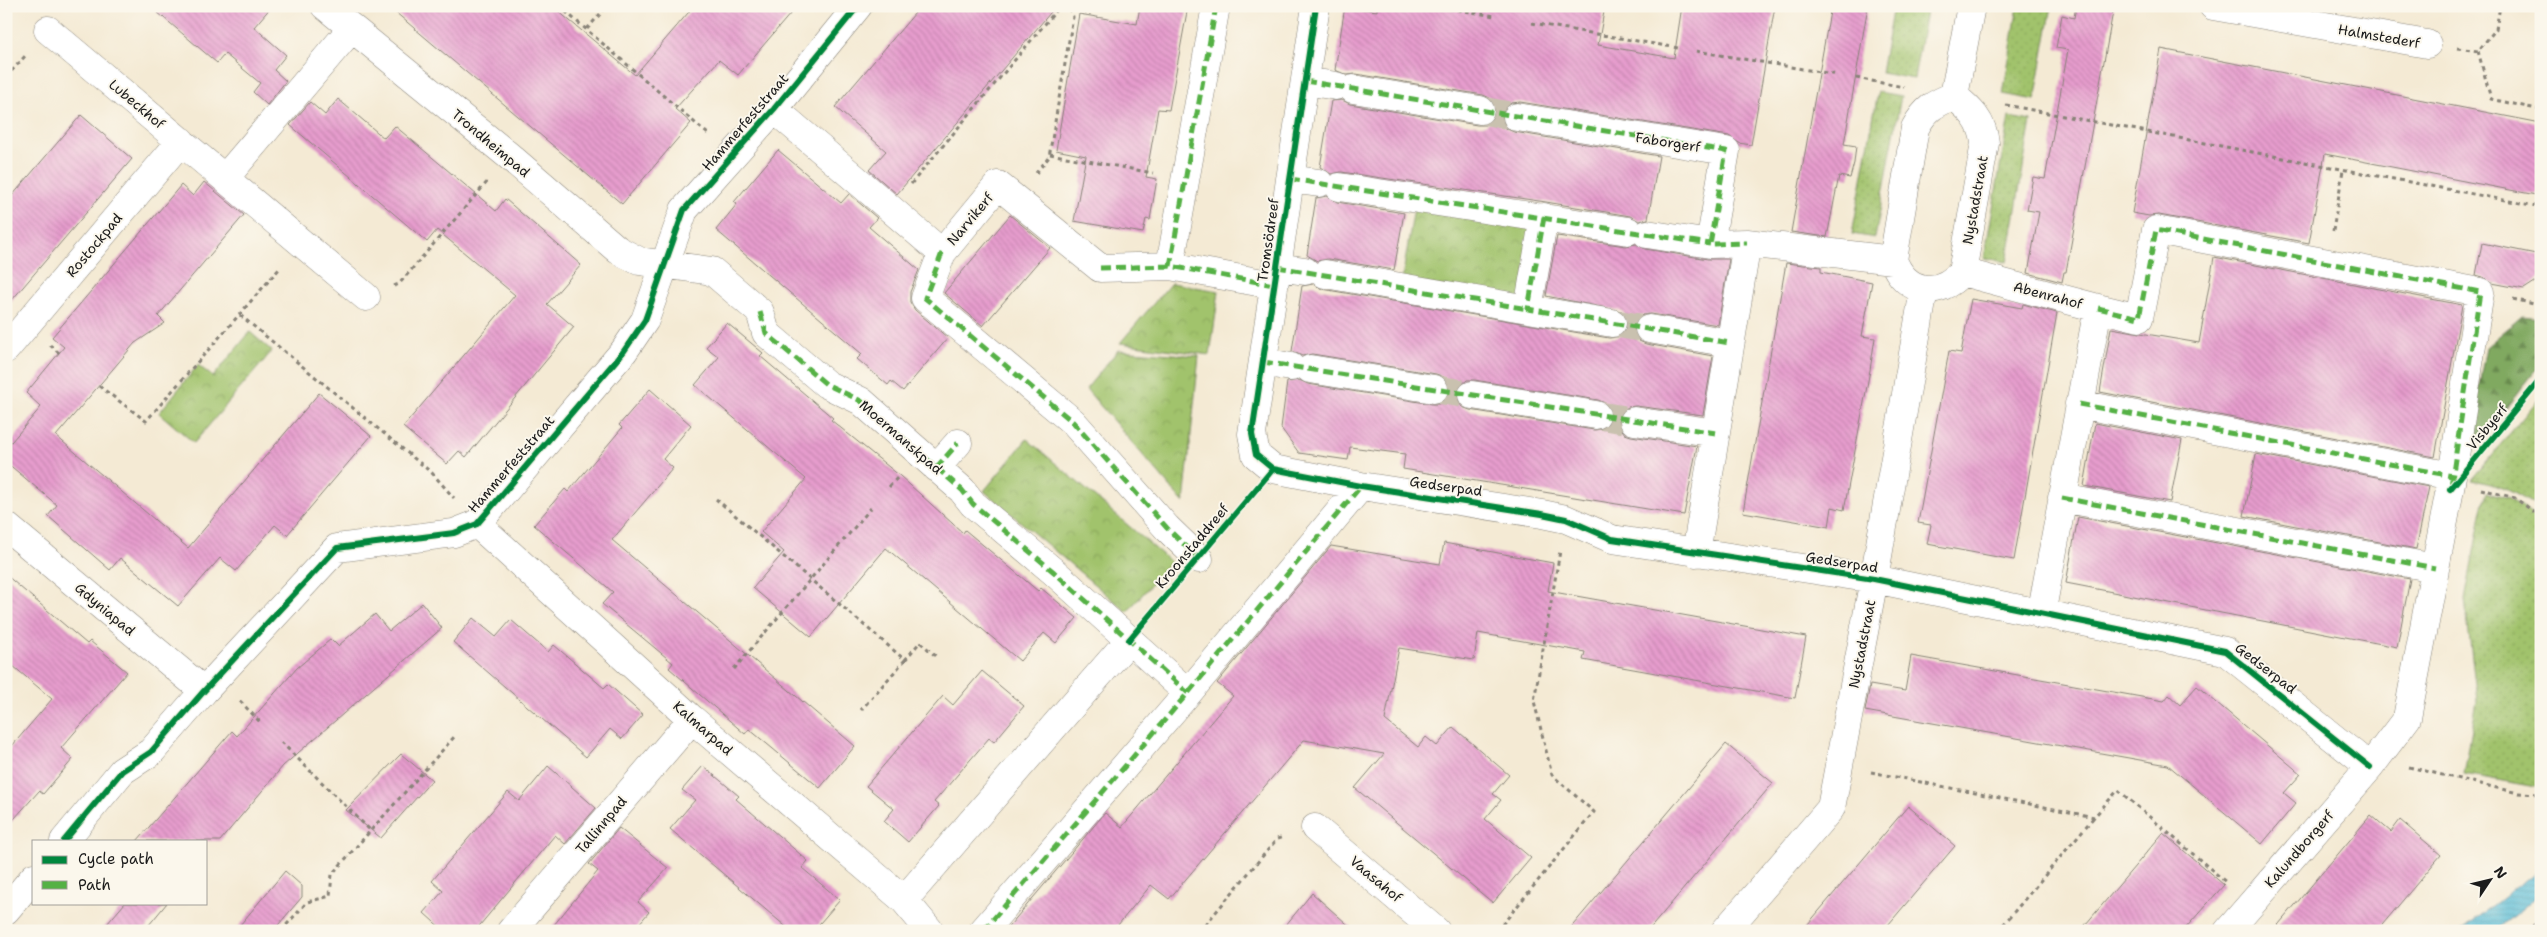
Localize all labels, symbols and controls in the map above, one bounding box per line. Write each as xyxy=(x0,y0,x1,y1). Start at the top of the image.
street label: Halmstederf xyxy=(2337,20,2422,52)
street label: Hammerfeststraat xyxy=(698,70,792,174)
street label: Lubeckhof xyxy=(105,75,169,133)
street label: Trondheimpad xyxy=(448,105,534,181)
street label: Faborgerf xyxy=(1634,128,1703,156)
street label: Nystadstraat xyxy=(1958,154,1992,246)
street label: Narvikerf xyxy=(943,188,998,249)
street label: Tromsödreef xyxy=(1253,196,1283,283)
street label: Rostockpad xyxy=(62,209,126,281)
street label: Abenrahof xyxy=(2011,277,2086,313)
street label: Moermanskpad xyxy=(856,396,947,478)
street label: Visbyerf xyxy=(2462,399,2512,454)
street label: Hammerfeststraat xyxy=(464,412,558,516)
street label: Gedserpad xyxy=(1408,472,1484,500)
street label: Kroonstaddreef xyxy=(1151,499,1233,592)
street label: Gedserpad xyxy=(1804,547,1880,577)
street label: Gdyniapad xyxy=(71,578,139,640)
street label: Nystadstraat xyxy=(1845,598,1879,690)
street label: Gedserpad xyxy=(2232,638,2300,698)
street label: Kalmarpad xyxy=(669,697,737,759)
street label: Tallinnpad xyxy=(572,792,631,858)
street label: Kalundborgerf xyxy=(2260,806,2338,891)
legend xyxy=(32,840,208,904)
text: Cycle path xyxy=(78,849,154,869)
street label: Vaasahof xyxy=(1346,852,1407,907)
north arrow xyxy=(2464,854,2514,904)
text: N xyxy=(2490,863,2511,882)
text: Path xyxy=(78,875,111,895)

